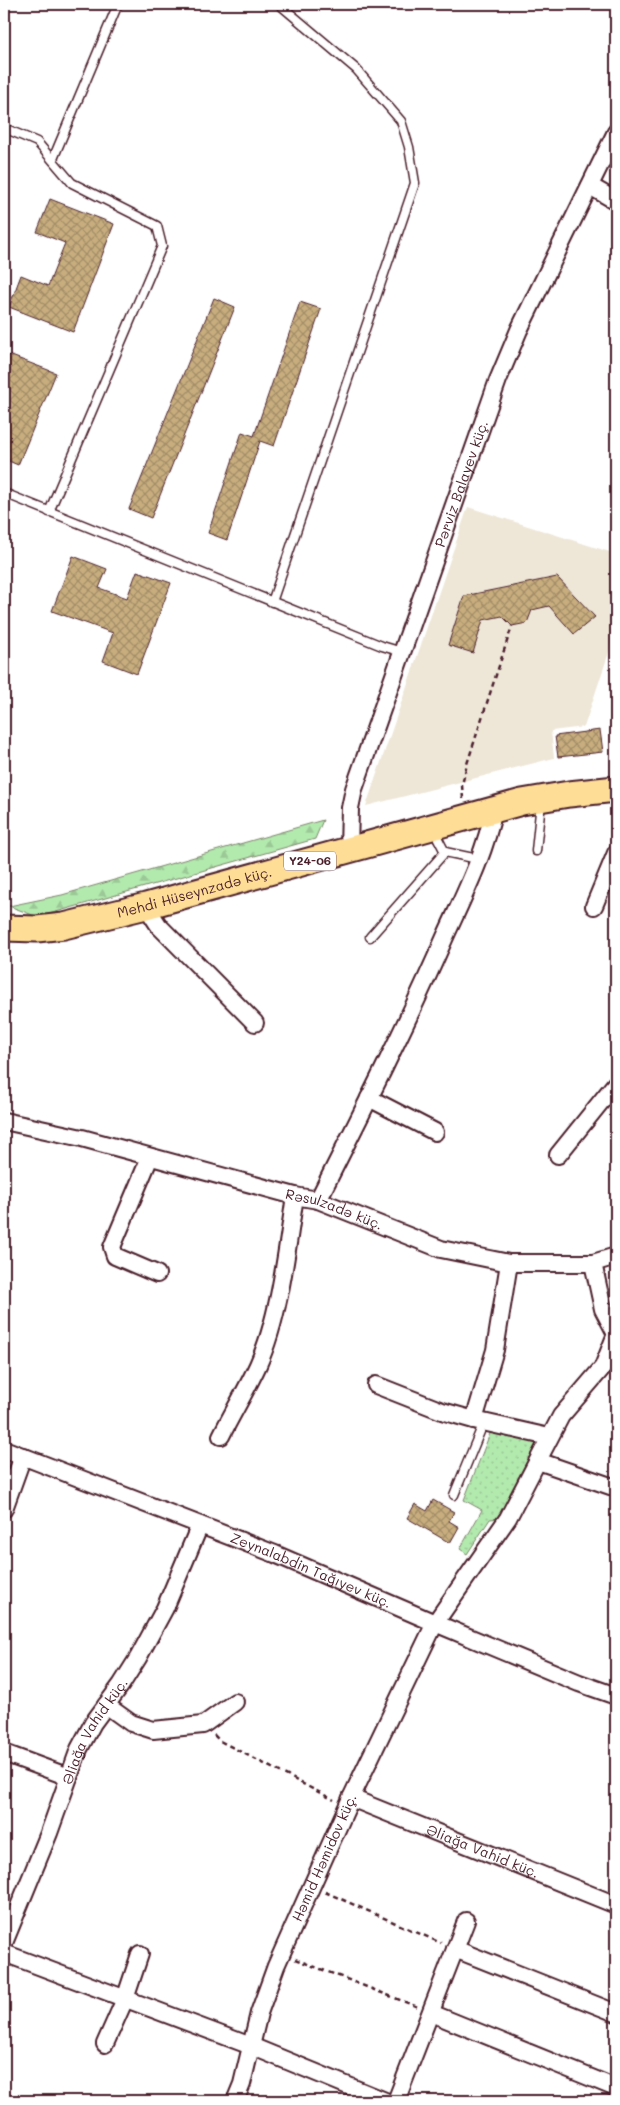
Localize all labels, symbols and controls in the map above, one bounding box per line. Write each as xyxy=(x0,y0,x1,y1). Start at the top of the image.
street label: Pərviz Balayev küç. xyxy=(430,418,492,550)
road number: Y24-06 xyxy=(284,851,336,870)
street label: Mehdi Hüseynzadə küç. xyxy=(115,862,274,922)
street label: Rəsulzadə küç. xyxy=(284,1184,386,1234)
street label: Zeynalabdin Tağıyev küç. xyxy=(228,1528,395,1612)
street label: Əliağa Vahid küç. xyxy=(57,1674,132,1787)
street label: Həmid Həmidov küç. xyxy=(287,1790,361,1924)
street label: Əliağa Vahid küç. xyxy=(424,1819,542,1882)

